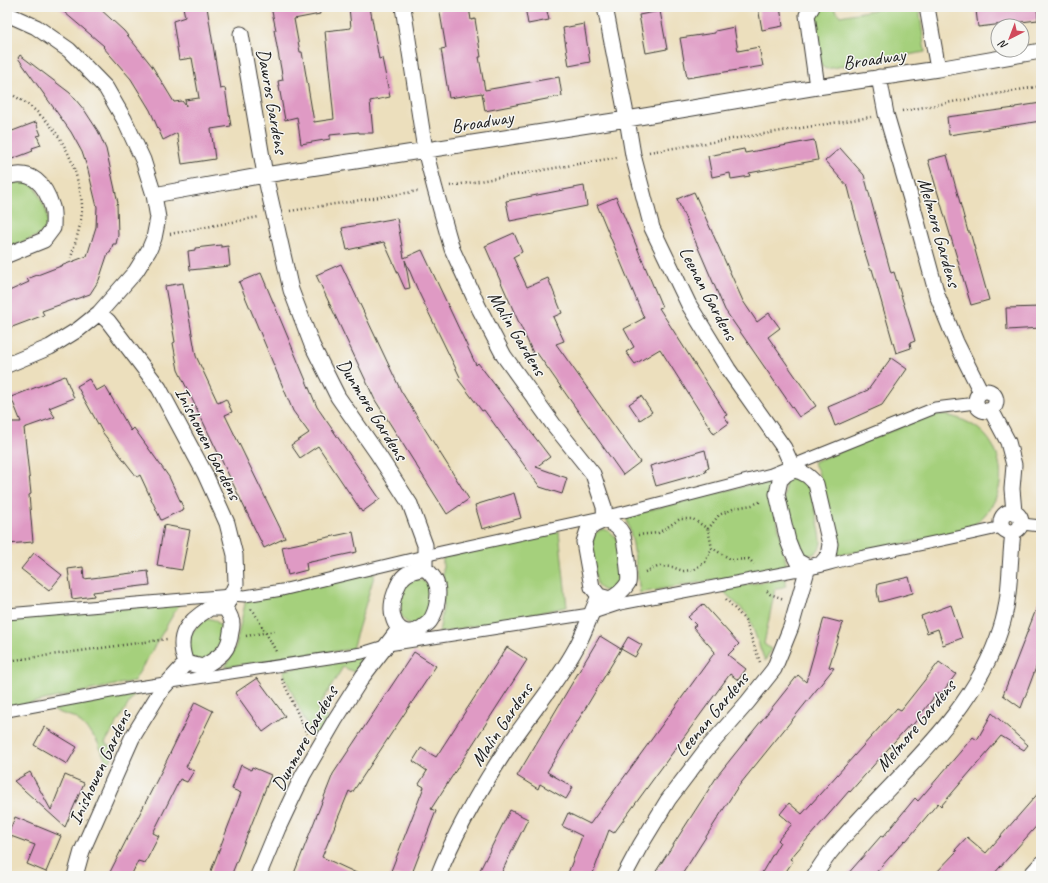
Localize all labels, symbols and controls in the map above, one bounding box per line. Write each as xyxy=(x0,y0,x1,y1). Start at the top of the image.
north arrow xyxy=(990,18,1030,58)
text: N xyxy=(994,36,1011,53)
street label: Broadway xyxy=(841,43,908,75)
street label: Dawros Gardens xyxy=(251,47,293,158)
street label: Broadway xyxy=(449,105,516,139)
street label: Melmore Gardens xyxy=(912,175,967,292)
street label: Leenan Gardens xyxy=(673,242,744,346)
street label: Malin Gardens xyxy=(482,287,553,382)
street label: Dunmore Gardens xyxy=(331,354,414,467)
street label: Inishowen Gardens xyxy=(169,383,248,505)
street label: Leenan Gardens xyxy=(669,666,755,762)
street label: Melmore Gardens xyxy=(870,673,963,776)
street label: Malin Gardens xyxy=(465,677,539,771)
street label: Dunmore Gardens xyxy=(266,680,345,795)
street label: Inishowen Gardens xyxy=(63,705,138,828)

